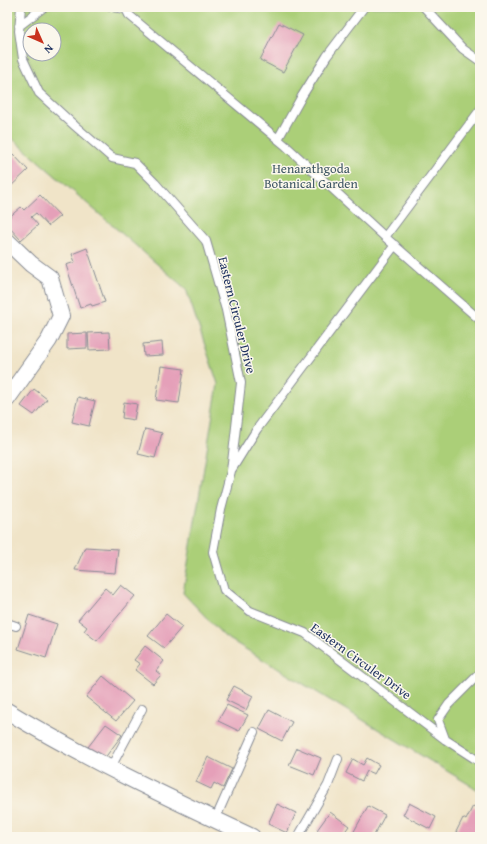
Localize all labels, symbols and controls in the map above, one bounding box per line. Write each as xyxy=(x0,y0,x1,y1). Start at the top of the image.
north arrow xyxy=(22,22,62,62)
text: N xyxy=(40,41,57,58)
park label: Henarathgoda Botanical Garden xyxy=(264,159,358,193)
street label: Eastern Circuler Drive xyxy=(213,255,261,375)
street label: Eastern Circuler Drive xyxy=(307,618,415,704)

